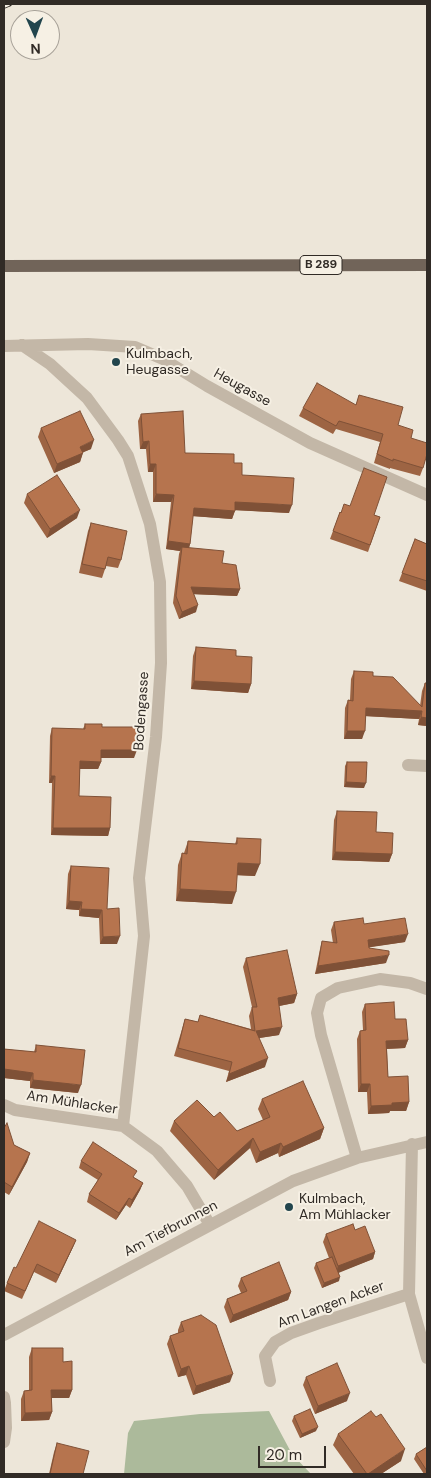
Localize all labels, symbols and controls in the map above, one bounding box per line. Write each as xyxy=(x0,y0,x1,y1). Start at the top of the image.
north arrow xyxy=(10,10,60,60)
text: N xyxy=(30,40,41,58)
road number: B 289 xyxy=(300,256,342,274)
place label: Kulmbach, Heugasse xyxy=(126,346,193,378)
marker: Kulmbach, Heugasse xyxy=(110,356,122,368)
street label: Heugasse xyxy=(210,365,274,411)
street label: Bodengasse xyxy=(131,671,153,751)
street label: Am Mühlacker xyxy=(25,1088,119,1118)
place label: Kulmbach, Am Mühlacker xyxy=(299,1191,391,1224)
street label: Am Tiefbrunnen xyxy=(121,1197,221,1261)
marker: Kulmbach, Am Mühlacker xyxy=(283,1201,295,1213)
street label: Am Langen Acker xyxy=(275,1278,387,1332)
scale bar xyxy=(261,1436,328,1468)
text: 20 m xyxy=(266,1445,302,1465)

